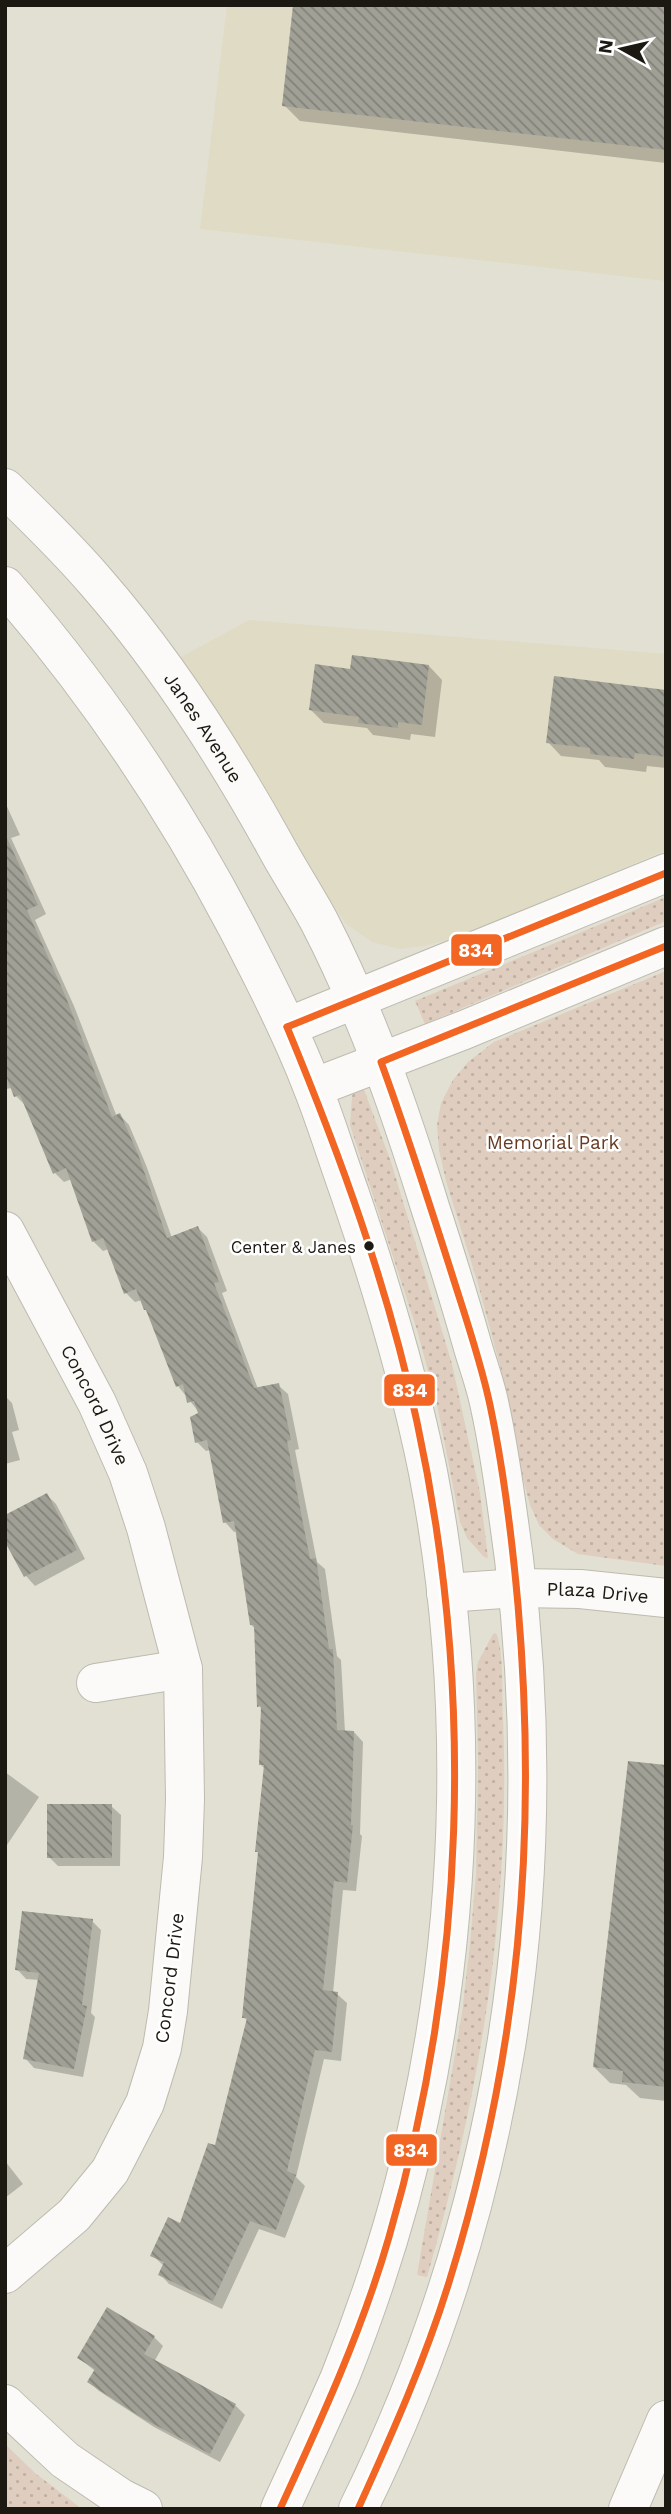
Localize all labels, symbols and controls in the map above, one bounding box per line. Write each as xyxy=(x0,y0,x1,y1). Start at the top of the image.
north arrow xyxy=(587,14,657,84)
text: N xyxy=(593,38,618,55)
street label: Janes Avenue xyxy=(159,668,247,787)
line badge: 834 xyxy=(450,933,503,967)
text: 834 xyxy=(458,939,494,962)
park label: Memorial Park xyxy=(487,1131,620,1154)
place label: Center & Janes xyxy=(231,1237,356,1257)
marker: Center & Janes xyxy=(362,1239,376,1253)
street label: Concord Drive xyxy=(56,1341,134,1469)
line badge: 834 xyxy=(383,1373,436,1407)
text: 834 xyxy=(392,1379,428,1402)
street label: Plaza Drive xyxy=(546,1577,650,1608)
street label: Concord Drive xyxy=(150,1911,189,2045)
line badge: 834 xyxy=(385,2133,438,2167)
text: 834 xyxy=(393,2139,429,2162)

